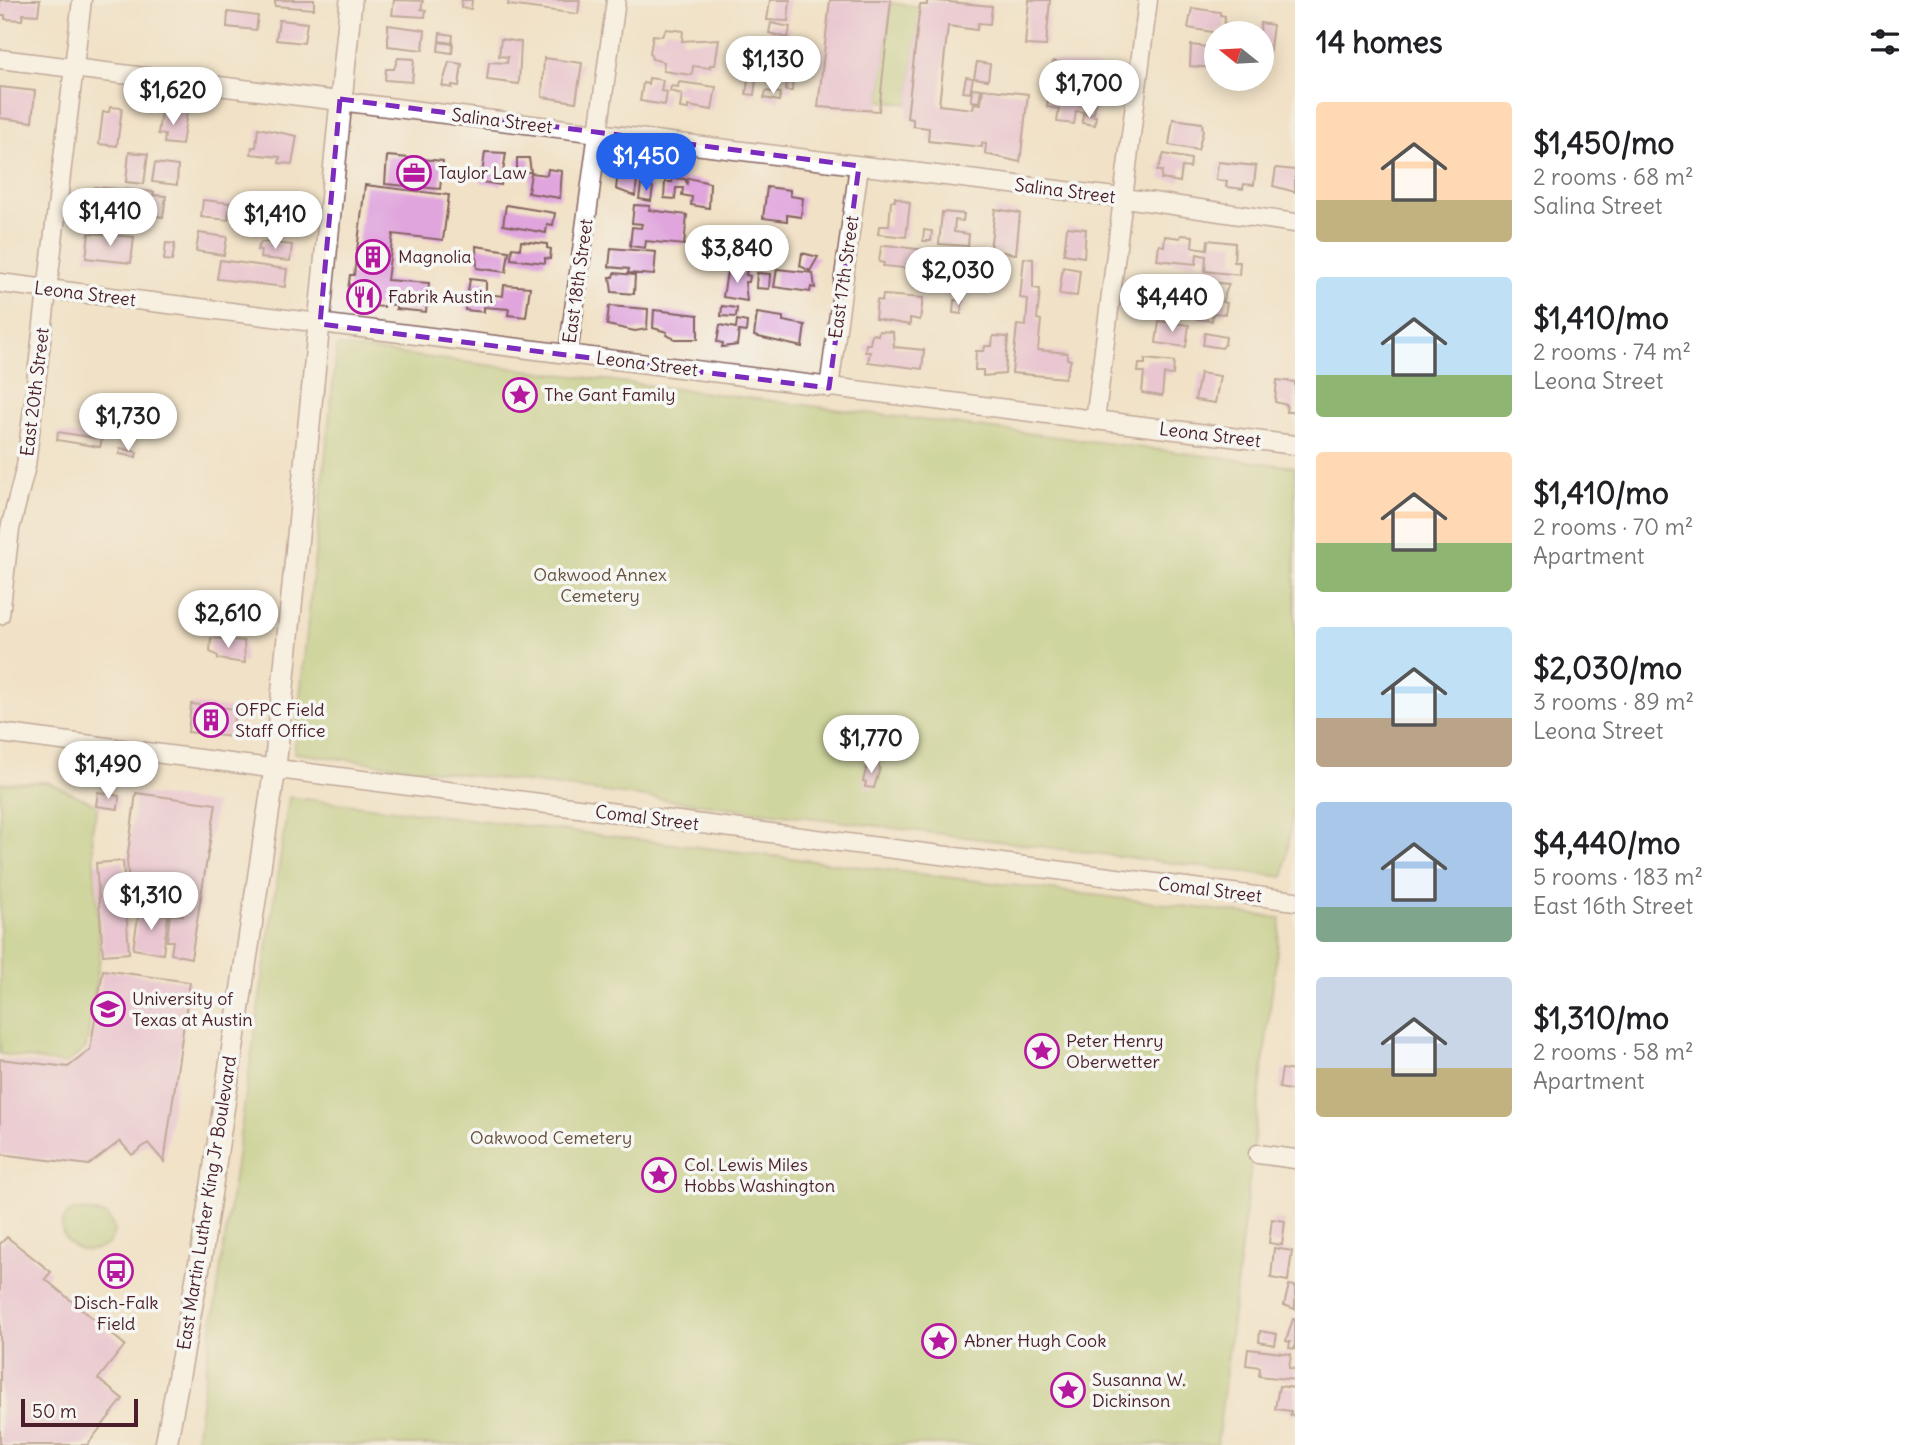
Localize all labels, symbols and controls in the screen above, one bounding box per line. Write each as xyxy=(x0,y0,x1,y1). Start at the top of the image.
north arrow xyxy=(1204,21,1274,91)
map controls xyxy=(1204,21,1274,91)
text: 14 homes xyxy=(1316,23,1443,61)
icon: filters xyxy=(1866,23,1904,61)
pin: $1,130 xyxy=(716,36,830,96)
text: $1,130 xyxy=(742,44,804,73)
pin: $1,700 xyxy=(1032,60,1146,120)
pin: $1,620 xyxy=(116,68,230,127)
text: $1,700 xyxy=(1055,68,1123,97)
text: $1,620 xyxy=(139,75,207,104)
street label: Salina Street xyxy=(450,103,554,138)
text: $1,450/mo xyxy=(1533,124,1674,162)
icon: home xyxy=(1372,130,1456,214)
pin: $1,450 xyxy=(589,134,703,193)
text: $1,450 xyxy=(612,141,680,170)
office icon: Taylor Law xyxy=(395,154,433,192)
place label: Taylor Law xyxy=(438,161,527,184)
text: 2 rooms · 68 m² xyxy=(1533,162,1694,191)
street label: Salina Street xyxy=(1013,173,1117,208)
pin: $1,410 xyxy=(53,188,167,248)
pin: $1,410 xyxy=(218,191,332,251)
text: Salina Street xyxy=(1533,191,1663,220)
text: $1,410 xyxy=(78,196,142,225)
text: $1,410 xyxy=(243,199,307,228)
street label: East 17th Street xyxy=(823,214,864,340)
street label: East 18th Street xyxy=(557,217,598,345)
pin: $3,840 xyxy=(680,226,794,285)
text: $3,840 xyxy=(701,233,773,262)
building icon: Magnolia xyxy=(354,238,392,276)
place label: Magnolia xyxy=(398,245,472,268)
pin: $2,030 xyxy=(901,247,1015,307)
text: $2,030 xyxy=(921,255,995,284)
pin: $4,440 xyxy=(1115,274,1229,334)
street label: Leona Street xyxy=(33,276,137,311)
restaurant icon: Fabrik Austin xyxy=(345,278,383,316)
text: $4,440 xyxy=(1136,282,1208,311)
place label: Fabrik Austin xyxy=(388,285,493,308)
text: $1,410/mo xyxy=(1533,299,1669,337)
icon: home xyxy=(1372,305,1456,389)
street label: East 20th Street xyxy=(15,326,54,458)
text: 2 rooms · 74 m² xyxy=(1533,337,1691,366)
street label: Leona Street xyxy=(595,346,699,381)
text: Leona Street xyxy=(1533,366,1663,395)
place icon: The Gant Family xyxy=(501,376,539,414)
place label: The Gant Family xyxy=(544,383,675,406)
pin: $1,730 xyxy=(71,393,185,453)
text: $1,730 xyxy=(95,401,161,430)
street label: Leona Street xyxy=(1158,417,1262,452)
text: $1,410/mo xyxy=(1533,474,1669,512)
icon: home xyxy=(1372,480,1456,564)
text: 2 rooms · 70 m² xyxy=(1533,512,1693,541)
text: Apartment xyxy=(1533,541,1645,570)
park label: Oakwood Annex Cemetery xyxy=(533,563,667,607)
pin: $2,610 xyxy=(171,590,285,650)
text: $2,610 xyxy=(194,598,262,627)
text: $2,030/mo xyxy=(1533,649,1682,687)
icon: home xyxy=(1372,655,1456,739)
text: 3 rooms · 89 m² xyxy=(1533,687,1694,716)
place label: OFPC Field Staff Office xyxy=(235,698,325,742)
building icon: OFPC Field Staff Office xyxy=(192,701,230,739)
pin: $1,770 xyxy=(814,716,928,775)
text: Leona Street xyxy=(1533,716,1663,745)
text: $1,770 xyxy=(839,723,903,752)
pin: $1,490 xyxy=(51,742,165,801)
text: $1,490 xyxy=(74,749,142,778)
street label: Comal Street xyxy=(594,800,700,835)
text: $4,440/mo xyxy=(1533,824,1680,862)
icon: home xyxy=(1372,830,1456,914)
text: 5 rooms · 183 m² xyxy=(1533,862,1703,891)
pin: $1,310 xyxy=(94,872,208,932)
street label: Comal Street xyxy=(1157,872,1263,907)
text: $1,310 xyxy=(119,880,183,909)
text: East 16th Street xyxy=(1533,891,1693,920)
place label: University of Texas at Austin xyxy=(132,987,253,1031)
school or university icon: University of Texas at Austin xyxy=(89,990,127,1028)
text: $1,310/mo xyxy=(1533,999,1669,1037)
icon: home xyxy=(1372,1005,1456,1089)
place label: Peter Henry Oberwetter xyxy=(1066,1029,1164,1073)
place icon: Peter Henry Oberwetter xyxy=(1023,1032,1061,1070)
text: 2 rooms · 58 m² xyxy=(1533,1037,1694,1066)
street label: East Martin Luther King Jr Boulevard xyxy=(172,1054,241,1352)
text: Apartment xyxy=(1533,1066,1645,1095)
park label: Oakwood Cemetery xyxy=(470,1126,632,1149)
place label: Col. Lewis Miles Hobbs Washington xyxy=(684,1153,835,1197)
place icon: Col. Lewis Miles Hobbs Washington xyxy=(640,1156,678,1194)
bus stop icon: Disch-Falk Field xyxy=(97,1252,135,1290)
place label: Disch-Falk Field xyxy=(74,1291,158,1335)
place icon: Abner Hugh Cook xyxy=(920,1322,958,1360)
place label: Abner Hugh Cook xyxy=(964,1329,1106,1352)
place label: Susanna W. Dickinson xyxy=(1092,1368,1186,1412)
place icon: Susanna W. Dickinson xyxy=(1049,1371,1087,1409)
scale bar xyxy=(21,1396,138,1428)
text: 50 m xyxy=(32,1399,77,1423)

